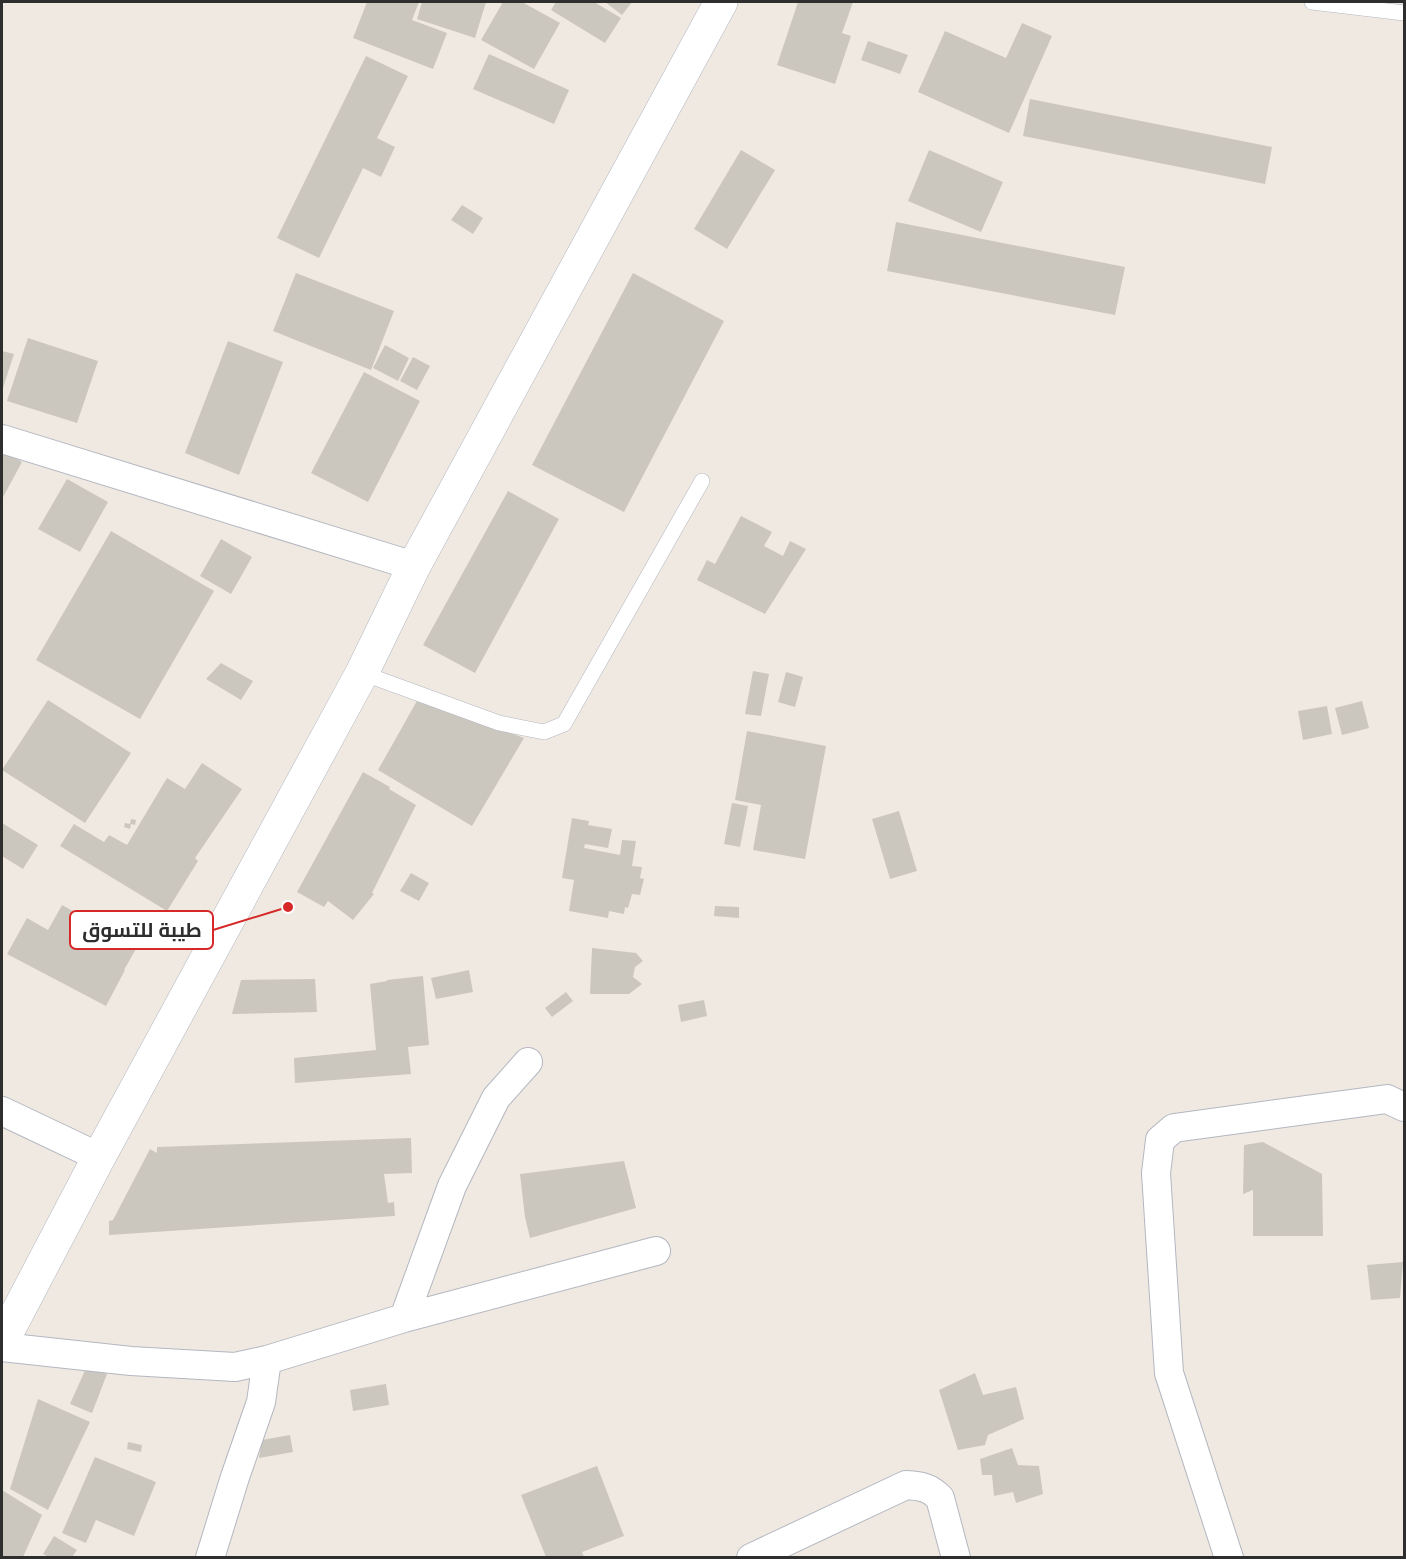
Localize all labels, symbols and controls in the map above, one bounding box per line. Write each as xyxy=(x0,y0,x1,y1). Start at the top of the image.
callout: طيبة للتسوق xyxy=(70,911,213,949)
text: طيبة للتسوق xyxy=(82,917,202,943)

